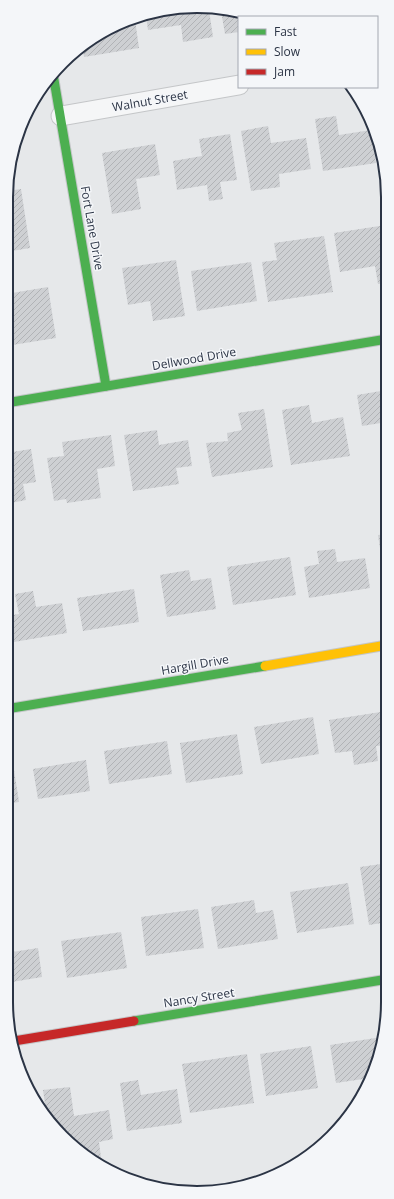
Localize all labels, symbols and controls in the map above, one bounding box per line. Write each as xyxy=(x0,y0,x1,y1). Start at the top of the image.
legend xyxy=(238,16,378,88)
text: Fast xyxy=(274,23,297,40)
text: Slow xyxy=(274,43,301,60)
text: Jam xyxy=(273,63,295,80)
street label: Walnut Street xyxy=(111,86,189,116)
street label: Fort Lane Drive xyxy=(77,184,108,272)
street label: Dellwood Drive xyxy=(151,343,238,374)
street label: Hargill Drive xyxy=(160,650,230,679)
street label: Nancy Street xyxy=(162,984,236,1011)

